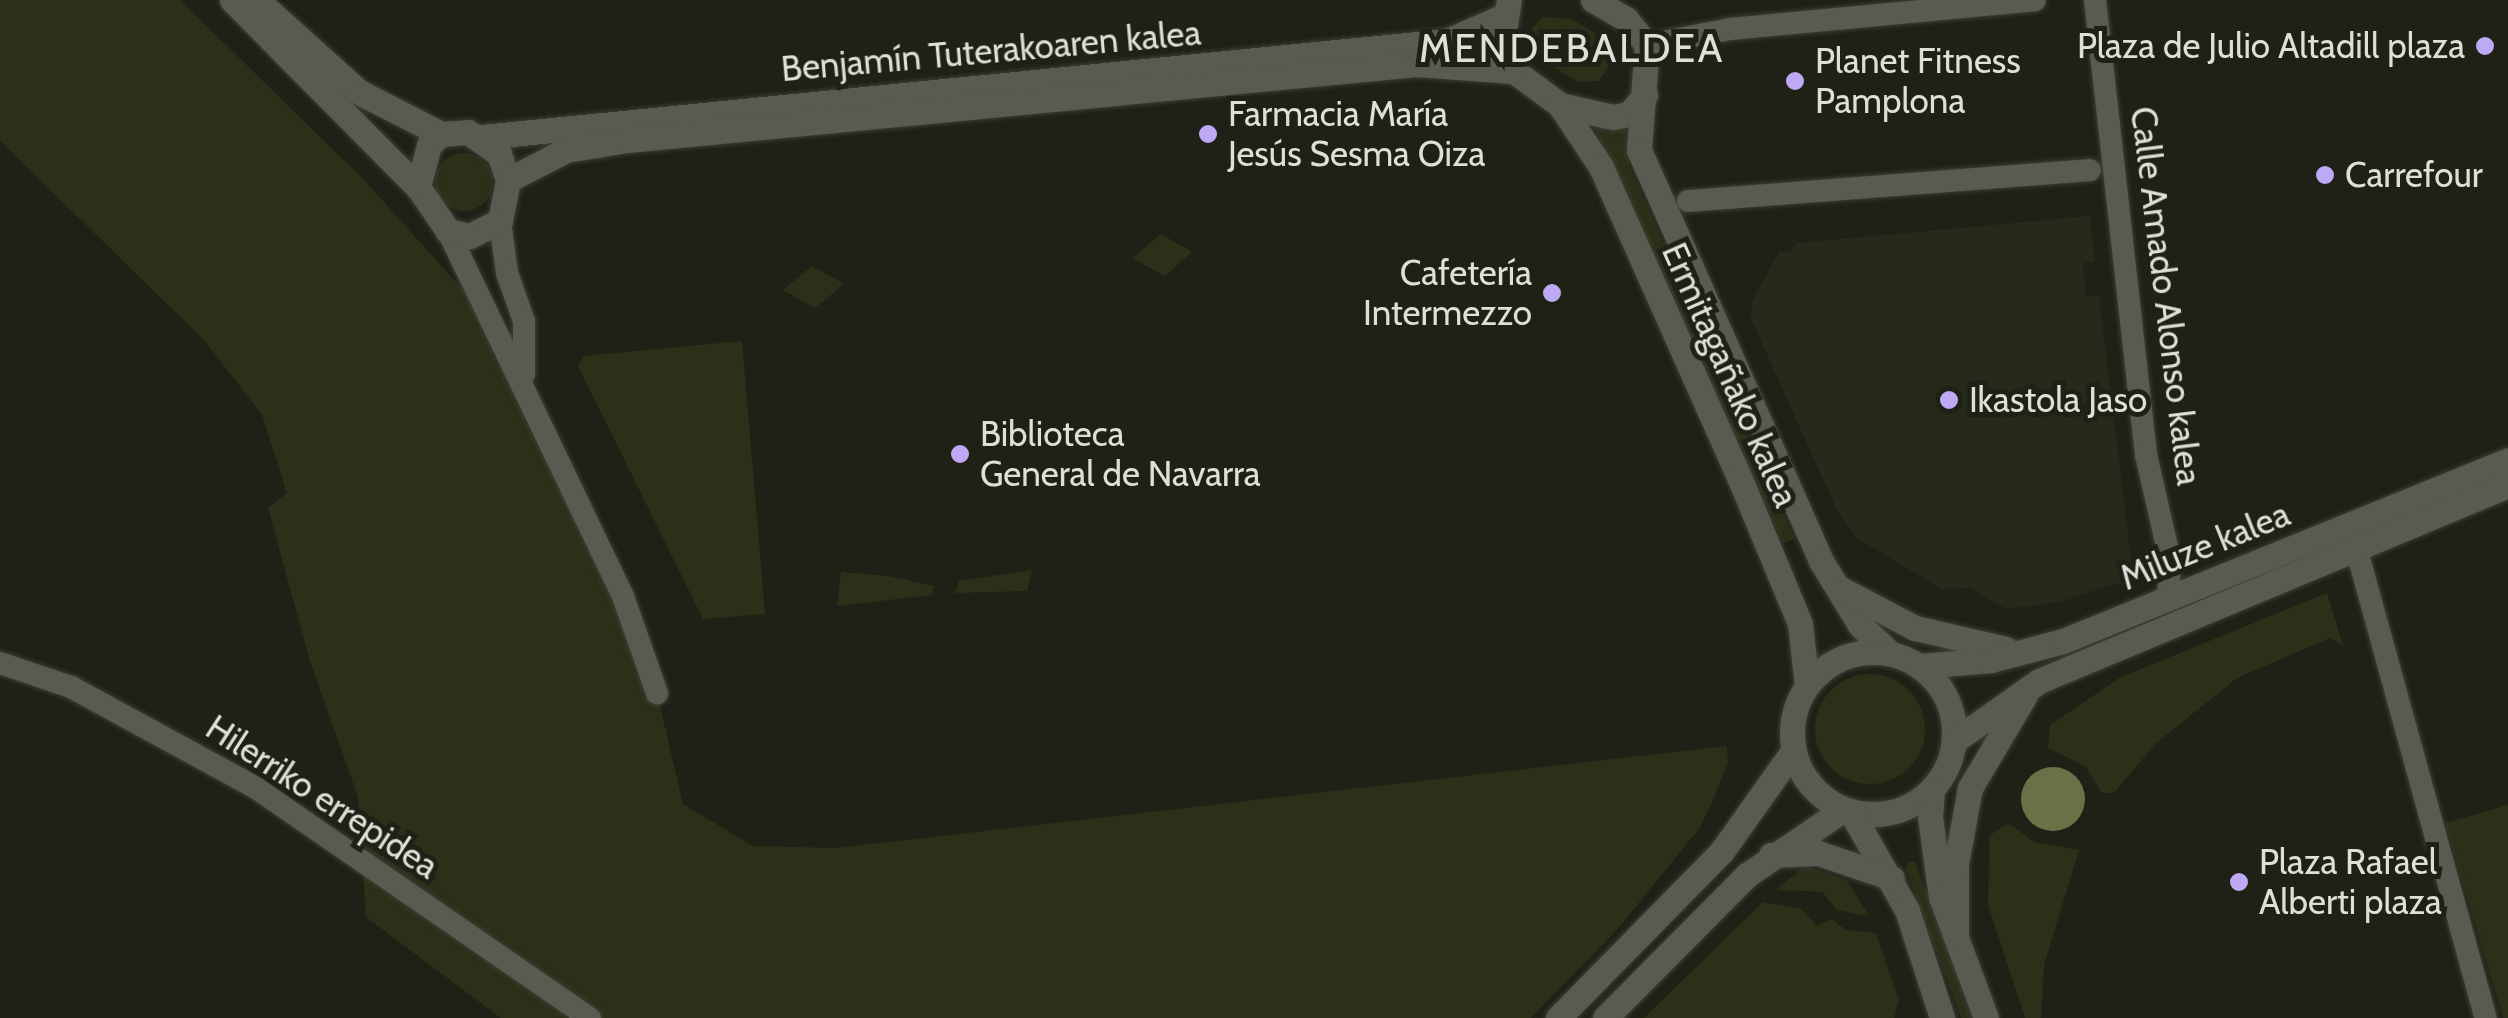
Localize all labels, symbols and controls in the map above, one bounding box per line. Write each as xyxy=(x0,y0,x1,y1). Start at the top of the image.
street label: Benjamín Tuterakoaren kalea xyxy=(779,12,1203,90)
district label: MENDEBALDEA xyxy=(1419,24,1725,72)
place label: Plaza de Julio Altadill plaza xyxy=(2077,25,2465,67)
marker: Plaza de Julio Altadill plaza xyxy=(2474,35,2496,57)
place label: Planet Fitness Pamplona xyxy=(1815,40,2021,122)
marker: Planet Fitness Pamplona xyxy=(1784,70,1806,92)
place label: Farmacia María Jesús Sesma Oiza xyxy=(1228,93,1485,175)
street label: Calle Amado Alonso kalea xyxy=(2122,104,2210,488)
marker: Farmacia María Jesús Sesma Oiza xyxy=(1197,123,1219,145)
place label: Carrefour xyxy=(2345,154,2483,196)
marker: Carrefour xyxy=(2314,164,2336,186)
street label: Ermitagañako kalea xyxy=(1653,236,1807,514)
place label: Cafetería Intermezzo xyxy=(1363,252,1532,334)
marker: Cafetería Intermezzo xyxy=(1541,282,1563,304)
place label: Ikastola Jaso xyxy=(1969,379,2147,421)
marker: Ikastola Jaso xyxy=(1938,389,1960,411)
place label: Biblioteca General de Navarra xyxy=(980,413,1261,495)
marker: Biblioteca General de Navarra xyxy=(949,443,971,465)
street label: Miluze kalea xyxy=(2114,493,2296,599)
street label: Hilerriko errepidea xyxy=(198,706,446,888)
place label: Plaza Rafael Alberti plaza xyxy=(2259,841,2442,923)
marker: Plaza Rafael Alberti plaza xyxy=(2228,871,2250,893)

